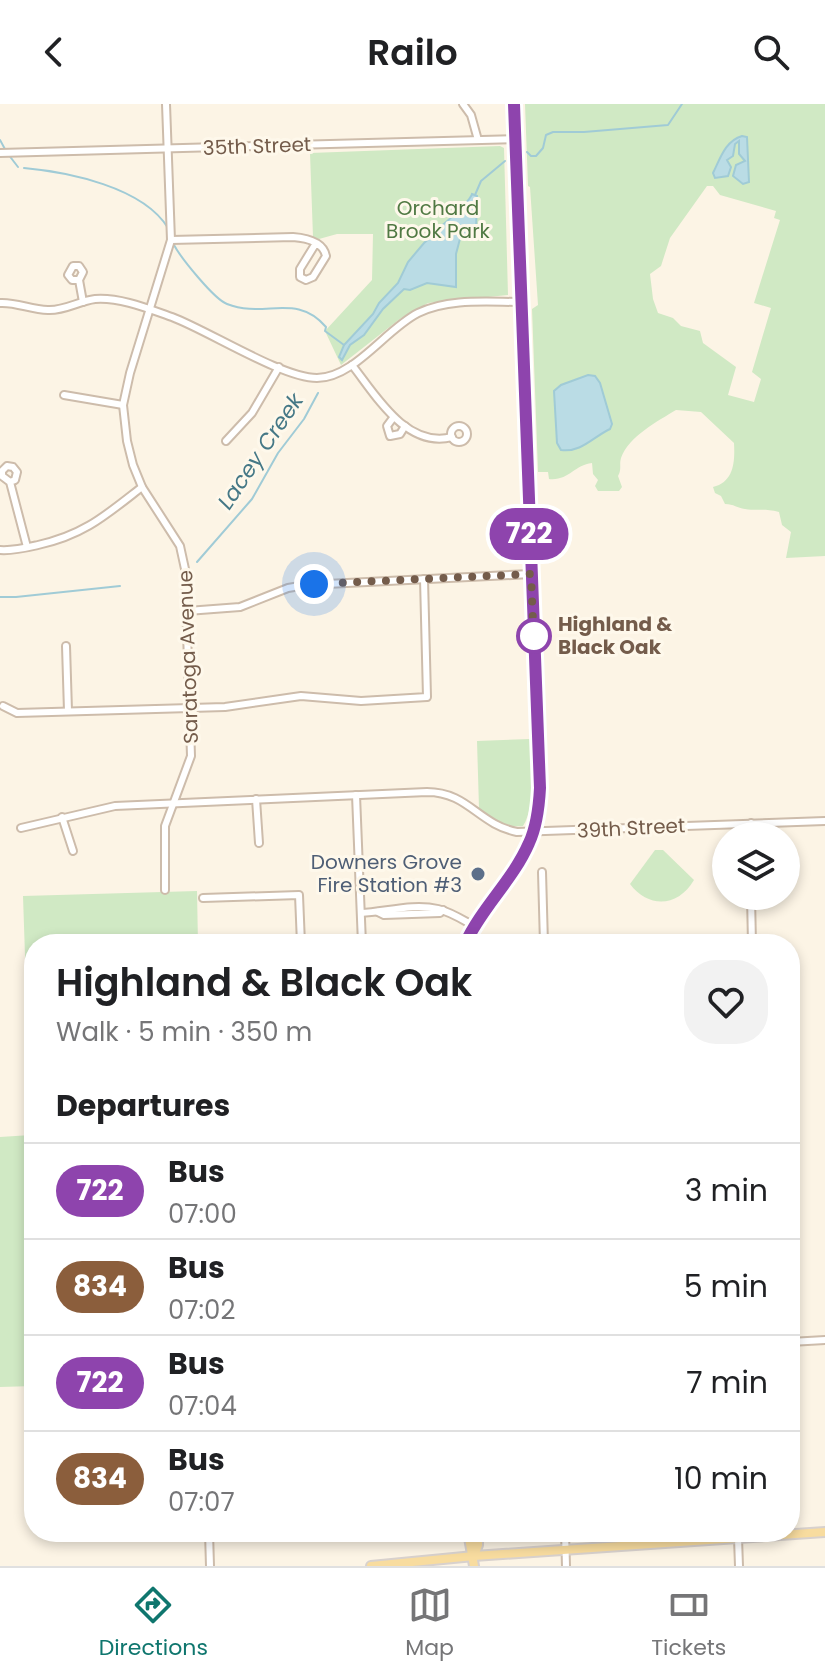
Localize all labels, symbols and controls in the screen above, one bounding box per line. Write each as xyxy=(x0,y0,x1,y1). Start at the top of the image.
text: Railo xyxy=(367,27,458,78)
icon: back xyxy=(32,30,76,74)
icon: search xyxy=(749,30,793,74)
street label: 35th Street xyxy=(202,130,312,162)
park label: Orchard Brook Park xyxy=(386,194,491,245)
water label: Lacey Creek xyxy=(210,386,312,516)
line badge: 722 xyxy=(483,508,575,560)
text: 722 xyxy=(506,514,552,553)
your location xyxy=(294,564,334,604)
street label: Saratoga Avenue xyxy=(171,570,205,744)
place label: Highland & Black Oak xyxy=(558,610,672,661)
marker: Highland & Black Oak xyxy=(517,619,551,653)
street label: 39th Street xyxy=(576,811,686,845)
map controls xyxy=(712,822,800,910)
button: layers xyxy=(712,822,800,910)
place label: Downers Grove Fire Station #3 xyxy=(311,848,462,899)
marker: Downers Grove Fire Station #3 xyxy=(469,865,487,883)
text: Highland & Black Oak xyxy=(56,956,472,1009)
button: heart xyxy=(684,960,768,1044)
text: Walk · 5 min · 350 m xyxy=(56,1014,312,1050)
text: Departures xyxy=(56,1084,230,1127)
text: Bus xyxy=(168,1150,225,1193)
text: 3 min xyxy=(685,1169,768,1212)
text: 722 xyxy=(77,1171,123,1210)
text: 07:00 xyxy=(168,1196,237,1232)
text: Bus xyxy=(168,1246,225,1289)
text: 5 min xyxy=(684,1265,768,1308)
text: 834 xyxy=(73,1267,127,1306)
text: 07:02 xyxy=(168,1292,235,1328)
text: Bus xyxy=(168,1342,225,1385)
text: 7 min xyxy=(686,1361,768,1404)
text: 722 xyxy=(77,1363,123,1402)
text: 07:04 xyxy=(168,1388,237,1424)
text: Bus xyxy=(168,1438,225,1481)
text: 10 min xyxy=(674,1457,768,1500)
text: 834 xyxy=(73,1459,127,1498)
text: 07:07 xyxy=(168,1484,235,1520)
tab: Directions xyxy=(99,1583,208,1664)
tab: Map xyxy=(405,1583,454,1664)
tab: Tickets xyxy=(651,1583,726,1664)

